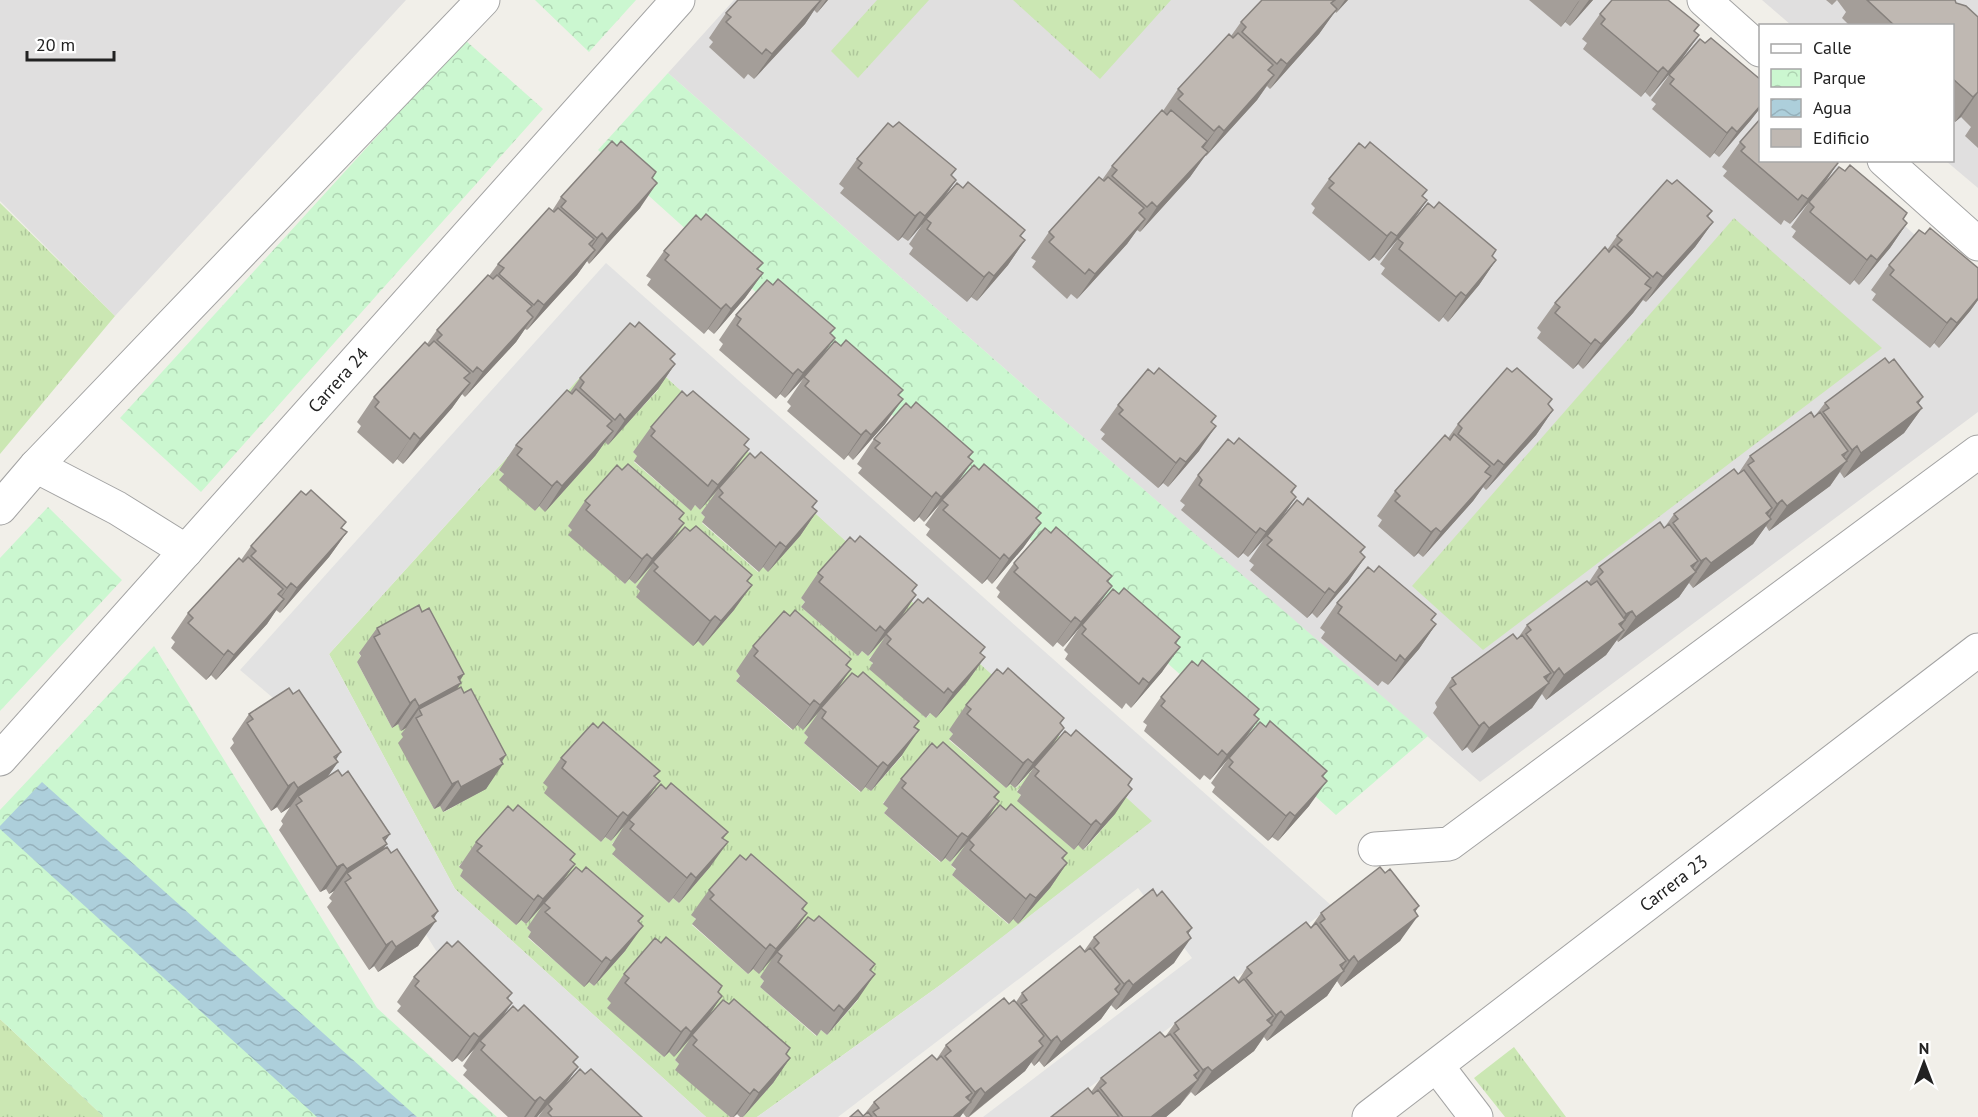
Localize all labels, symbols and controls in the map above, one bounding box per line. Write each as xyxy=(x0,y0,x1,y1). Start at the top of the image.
scale bar xyxy=(27,24,114,62)
legend xyxy=(1759,24,1954,162)
text: 20 m xyxy=(36,33,75,56)
text: Calle xyxy=(1813,36,1852,59)
text: Parque xyxy=(1813,66,1866,89)
text: Agua xyxy=(1813,96,1852,119)
text: Edificio xyxy=(1813,126,1869,149)
street label: Carrera 24 xyxy=(303,342,373,417)
street label: Carrera 23 xyxy=(1635,850,1712,916)
north arrow xyxy=(1894,1033,1954,1093)
text: N xyxy=(1919,1038,1929,1058)

